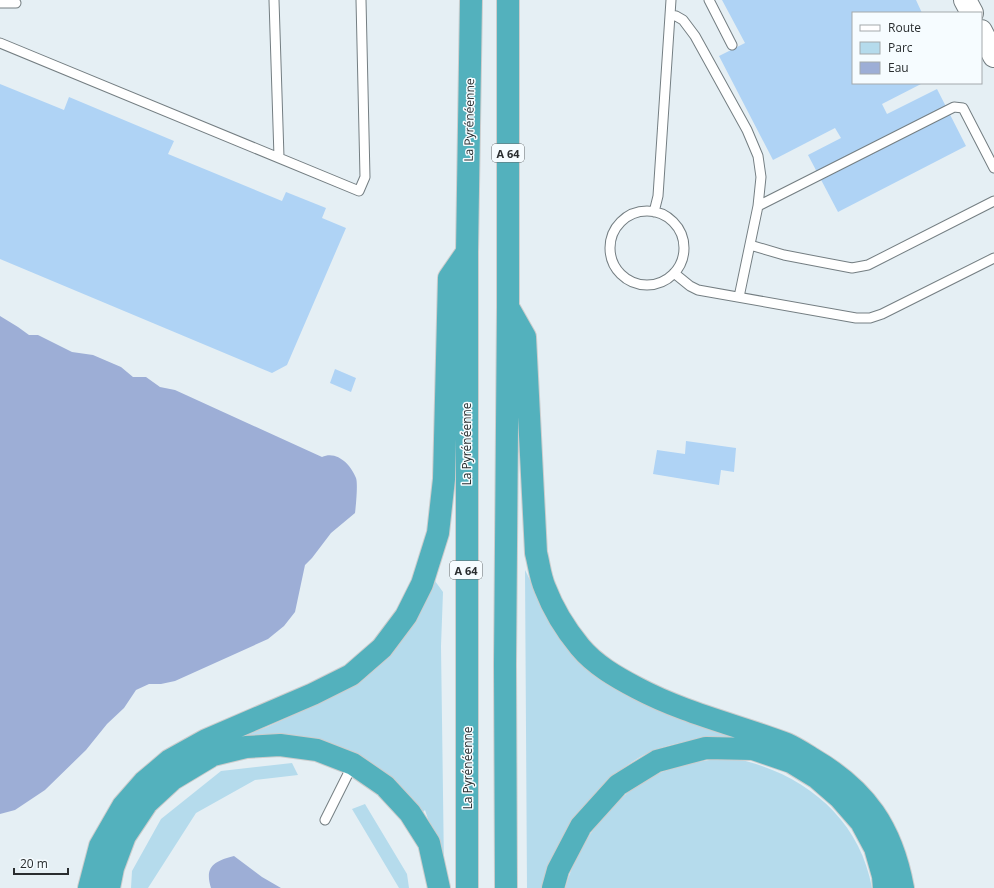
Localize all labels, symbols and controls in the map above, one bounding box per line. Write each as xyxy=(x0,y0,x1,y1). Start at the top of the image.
legend xyxy=(852,12,982,84)
text: Route xyxy=(888,19,921,36)
text: Parc xyxy=(888,39,913,56)
text: Eau xyxy=(888,59,909,76)
street label: La Pyrénéenne xyxy=(460,78,478,162)
road number: A 64 xyxy=(492,144,524,162)
street label: La Pyrénéenne xyxy=(458,402,475,486)
road number: A 64 xyxy=(450,561,482,579)
street label: La Pyrénéenne xyxy=(459,726,476,810)
scale bar xyxy=(14,850,68,876)
text: 20 m xyxy=(20,855,48,872)

